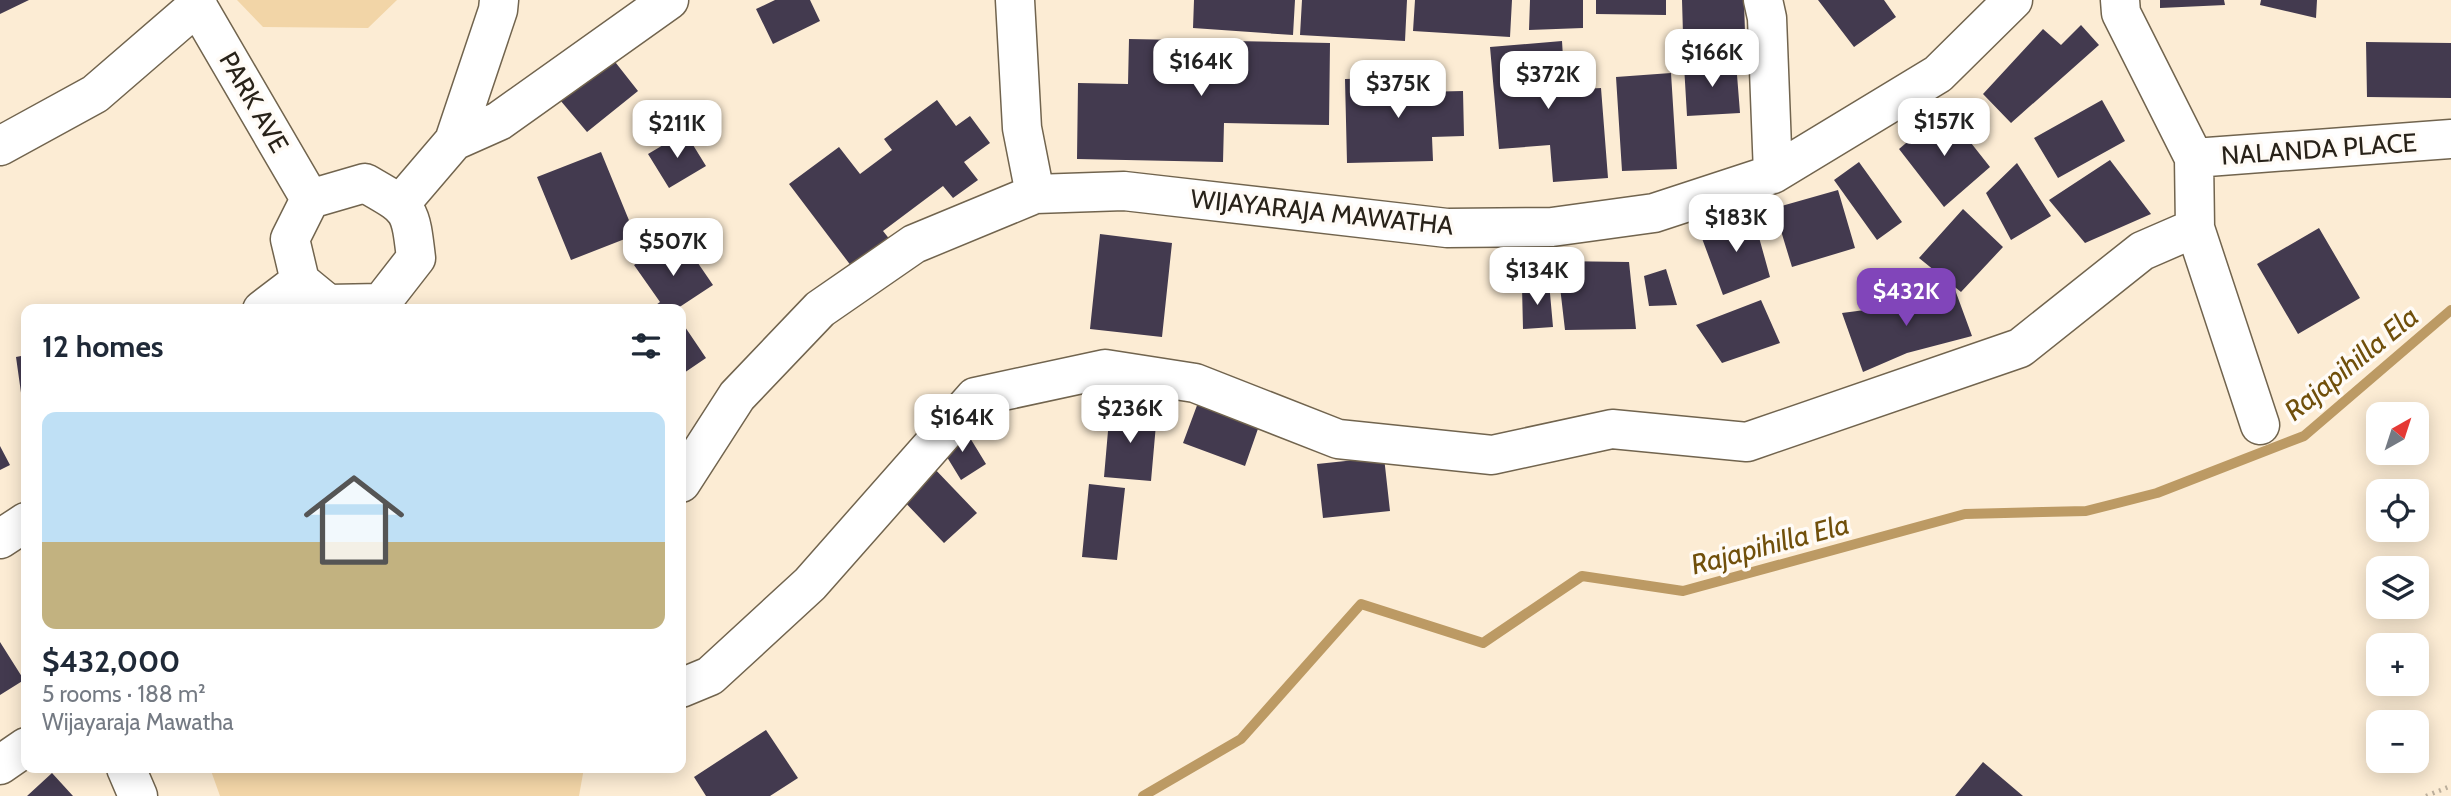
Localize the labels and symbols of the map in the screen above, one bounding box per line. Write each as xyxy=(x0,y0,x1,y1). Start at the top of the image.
pin: $166K xyxy=(1663,29,1761,89)
pin: $164K xyxy=(1152,38,1250,98)
street label: PARK AVE xyxy=(212,46,296,158)
pin: $372K xyxy=(1499,52,1597,111)
pin: $375K xyxy=(1349,60,1447,120)
pin: $157K xyxy=(1895,99,1993,158)
pin: $211K xyxy=(628,100,726,160)
street label: NALANDA PLACE xyxy=(2220,126,2418,172)
street label: WIJAYARAJA MAWATHA xyxy=(1189,182,1455,242)
pin: $183K xyxy=(1687,194,1785,254)
pin: $507K xyxy=(624,218,722,278)
pin: $134K xyxy=(1488,247,1586,307)
pin: $432K xyxy=(1857,268,1955,328)
water label: Rajapihilla Ela xyxy=(2277,299,2425,427)
pin: $236K xyxy=(1081,386,1179,445)
pin: $164K xyxy=(913,394,1011,454)
north arrow xyxy=(2366,402,2429,466)
water label: Rajapihilla Ela xyxy=(1687,507,1853,581)

